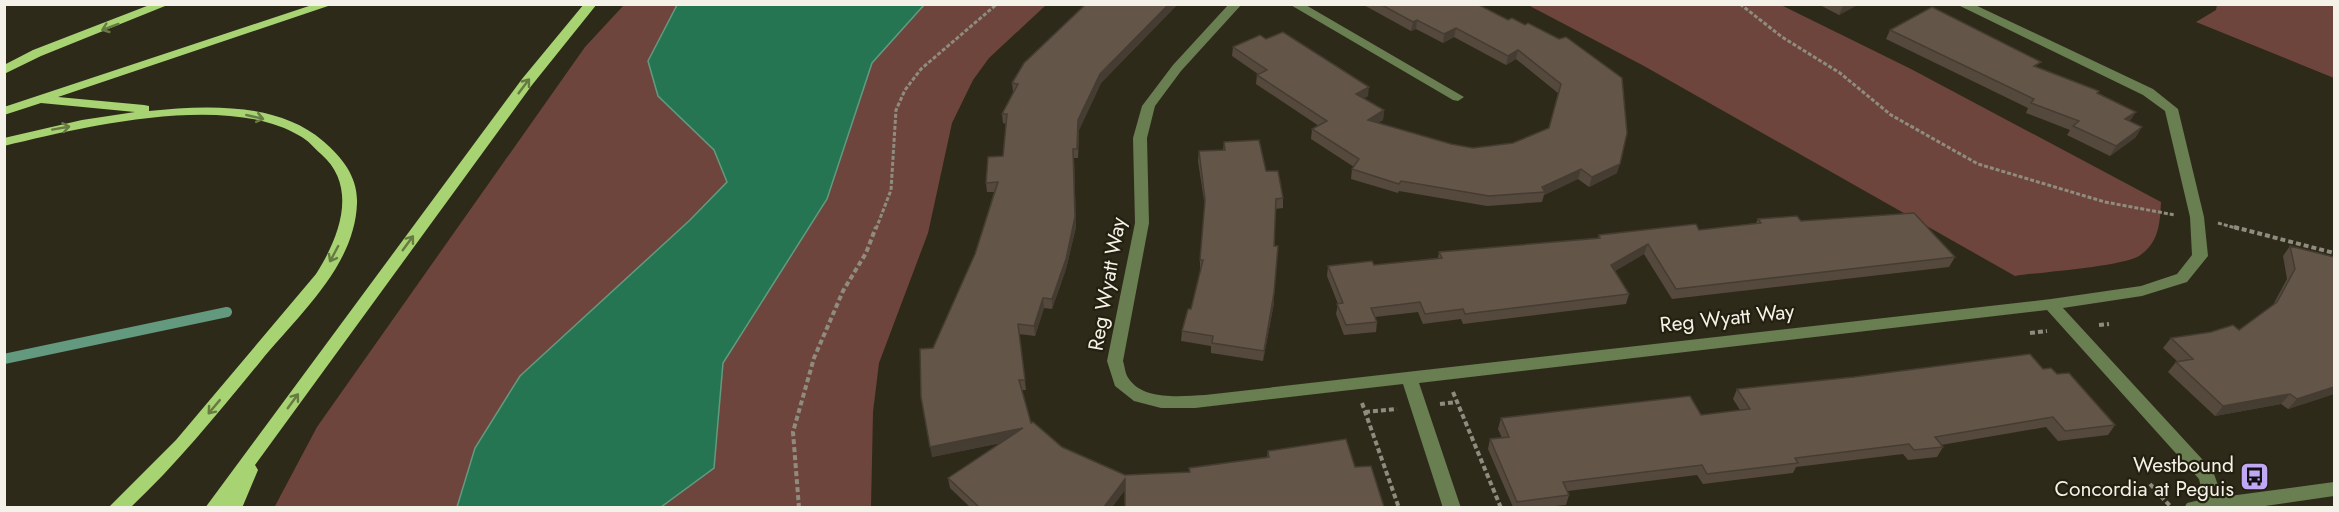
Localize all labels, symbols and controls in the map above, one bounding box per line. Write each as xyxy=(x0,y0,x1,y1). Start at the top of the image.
one-way arrow xyxy=(101,22,119,33)
one-way arrow xyxy=(518,79,530,95)
one-way arrow xyxy=(245,111,264,123)
one-way arrow xyxy=(51,122,71,133)
street label: Reg Wyatt Way xyxy=(1080,214,1134,353)
one-way arrow xyxy=(402,236,415,252)
one-way arrow xyxy=(328,244,339,262)
street label: Reg Wyatt Way xyxy=(1658,296,1797,340)
one-way arrow xyxy=(287,393,299,409)
one-way arrow xyxy=(207,399,220,415)
place label: Westbound Concordia at Peguis xyxy=(2055,450,2234,504)
bus stop icon: Westbound Concordia at Peguis xyxy=(2239,461,2271,493)

